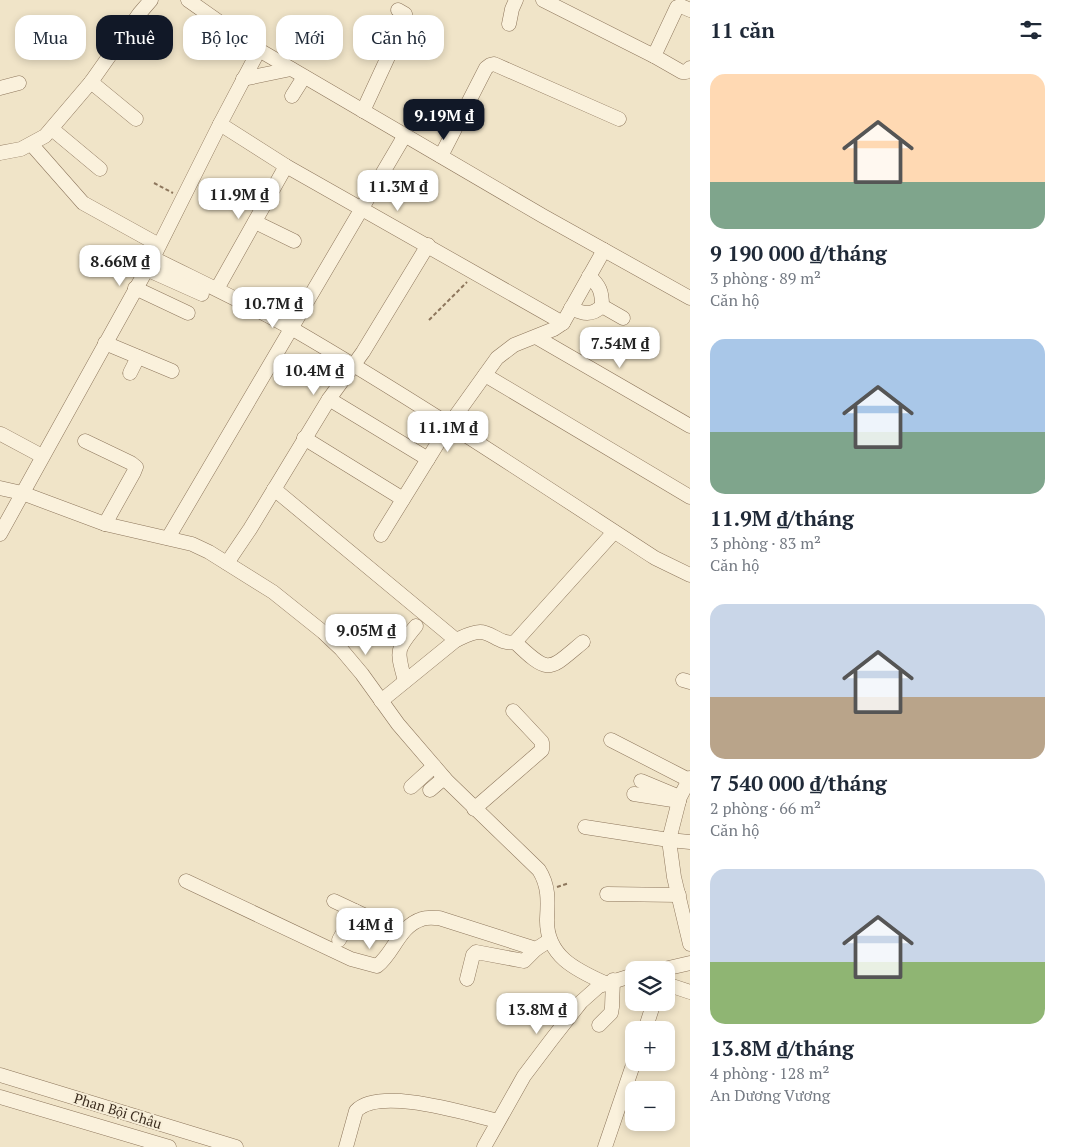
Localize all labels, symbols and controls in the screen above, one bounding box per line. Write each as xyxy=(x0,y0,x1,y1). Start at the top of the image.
chip: Mua xyxy=(15,15,86,60)
chip: Thuê xyxy=(96,15,173,60)
chip: Bộ lọc xyxy=(183,15,266,60)
chip: Mới xyxy=(276,15,343,60)
chip: Căn hộ xyxy=(353,15,444,60)
text: 11 căn xyxy=(710,16,775,44)
icon: filters xyxy=(1017,16,1045,44)
pin: 9.19M ₫ xyxy=(398,98,490,141)
text: 9.19M ₫ xyxy=(414,104,474,126)
icon: home xyxy=(833,107,923,197)
pin: 11.3M ₫ xyxy=(352,170,444,212)
text: 11.3M ₫ xyxy=(368,175,428,197)
pin: 11.9M ₫ xyxy=(193,178,285,220)
text: 11.9M ₫ xyxy=(209,183,269,205)
text: 9 190 000 ₫/tháng xyxy=(710,239,887,267)
pin: 8.66M ₫ xyxy=(74,244,166,287)
text: 8.66M ₫ xyxy=(90,250,150,272)
text: 3 phòng · 89 m² xyxy=(710,267,821,289)
pin: 10.7M ₫ xyxy=(227,286,319,329)
text: Căn hộ xyxy=(710,289,759,311)
text: 10.7M ₫ xyxy=(243,292,303,314)
pin: 7.54M ₫ xyxy=(574,326,666,369)
text: 7.54M ₫ xyxy=(591,332,649,354)
pin: 10.4M ₫ xyxy=(268,354,360,396)
text: 10.4M ₫ xyxy=(284,359,344,381)
icon: home xyxy=(833,372,923,462)
pin: 11.1M ₫ xyxy=(402,410,494,453)
text: 11.1M ₫ xyxy=(418,416,478,438)
text: 11.9M ₫/tháng xyxy=(710,504,854,532)
text: 3 phòng · 83 m² xyxy=(710,532,821,554)
text: Căn hộ xyxy=(710,554,759,576)
pin: 9.05M ₫ xyxy=(320,614,412,656)
text: 9.05M ₫ xyxy=(336,619,396,641)
icon: home xyxy=(833,637,923,727)
text: 7 540 000 ₫/tháng xyxy=(710,769,887,797)
text: 2 phòng · 66 m² xyxy=(710,797,821,819)
text: Căn hộ xyxy=(710,819,759,841)
icon: home xyxy=(833,902,923,992)
pin: 14M ₫ xyxy=(335,908,405,950)
text: 14M ₫ xyxy=(347,913,393,935)
map controls xyxy=(625,961,675,1131)
button: layers xyxy=(625,961,675,1011)
pin: 13.8M ₫ xyxy=(491,992,583,1035)
text: 13.8M ₫ xyxy=(507,998,567,1020)
button: + xyxy=(625,1021,675,1071)
text: 13.8M ₫/tháng xyxy=(710,1034,854,1062)
text: 4 phòng · 128 m² xyxy=(710,1062,829,1084)
button: − xyxy=(625,1081,675,1131)
text: An Dương Vương xyxy=(710,1084,830,1106)
street label: Phan Bội Châu xyxy=(72,1088,164,1133)

